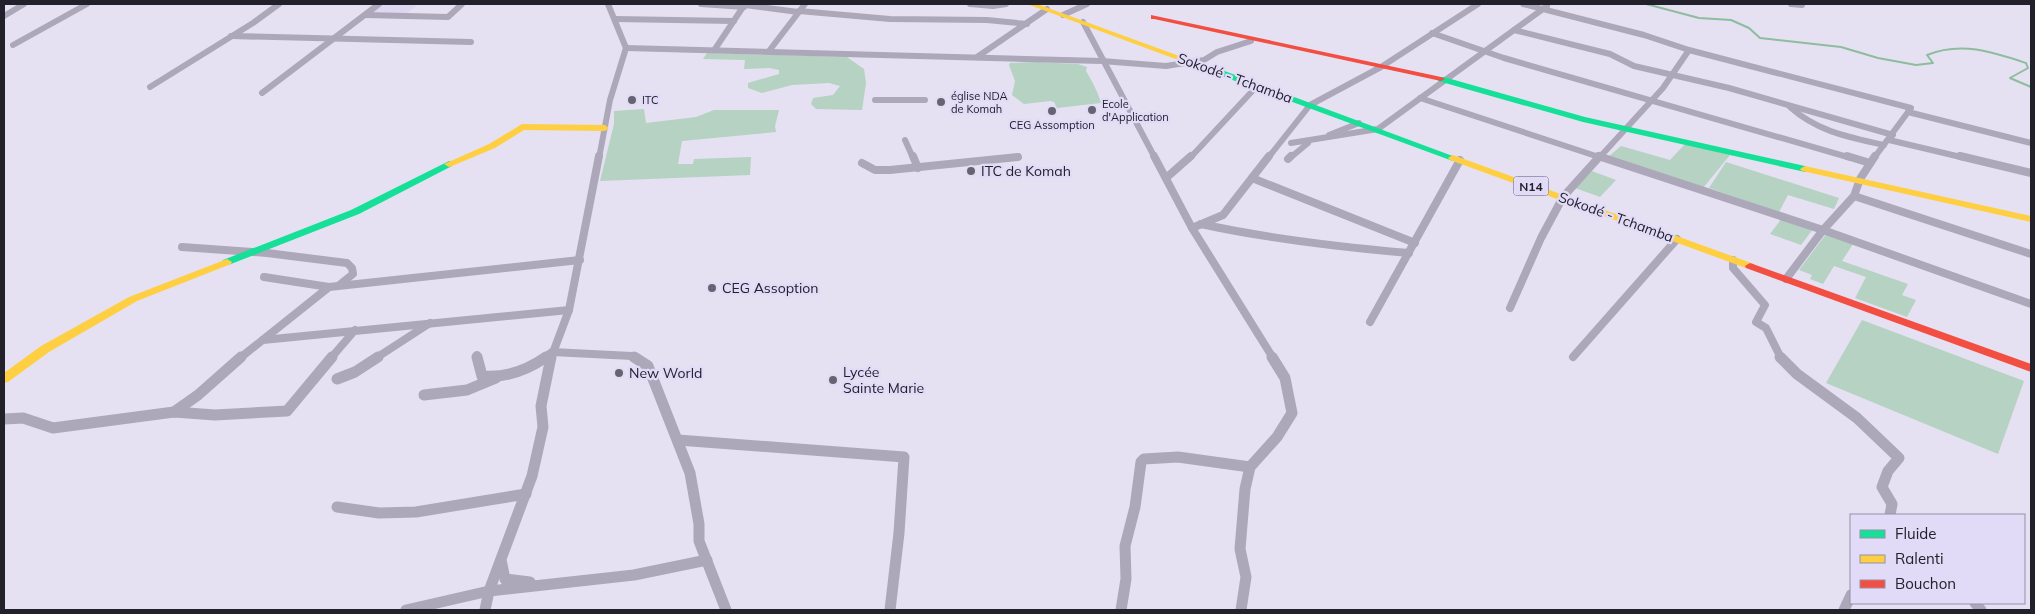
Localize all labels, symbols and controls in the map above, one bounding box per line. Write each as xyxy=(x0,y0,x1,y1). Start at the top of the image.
street label: Sokodé - Tchamba xyxy=(1175,49,1295,107)
place label: église NDA de Komah xyxy=(951,89,1008,116)
place label: ITC xyxy=(642,93,659,107)
marker: ITC xyxy=(626,94,638,106)
marker: église NDA de Komah xyxy=(935,96,947,108)
place label: Ecole d'Application xyxy=(1102,97,1169,124)
marker: Ecole d'Application xyxy=(1086,104,1098,116)
marker: CEG Assomption xyxy=(1046,105,1058,117)
place label: CEG Assomption xyxy=(1009,118,1095,132)
place label: ITC de Komah xyxy=(981,162,1071,180)
marker: ITC de Komah xyxy=(965,165,977,177)
road number: N14 xyxy=(1514,177,1548,196)
street label: Sokodé - Tchamba xyxy=(1556,188,1676,246)
place label: CEG Assoption xyxy=(722,279,819,297)
marker: CEG Assoption xyxy=(706,282,718,294)
place label: Lycée Sainte Marie xyxy=(843,363,924,397)
place label: New World xyxy=(629,364,702,382)
marker: New World xyxy=(613,367,625,379)
marker: Lycée Sainte Marie xyxy=(827,374,839,386)
legend xyxy=(1850,514,2025,604)
text: Fluide xyxy=(1895,524,1936,543)
text: Ralenti xyxy=(1895,549,1944,568)
text: Bouchon xyxy=(1895,574,1956,593)

